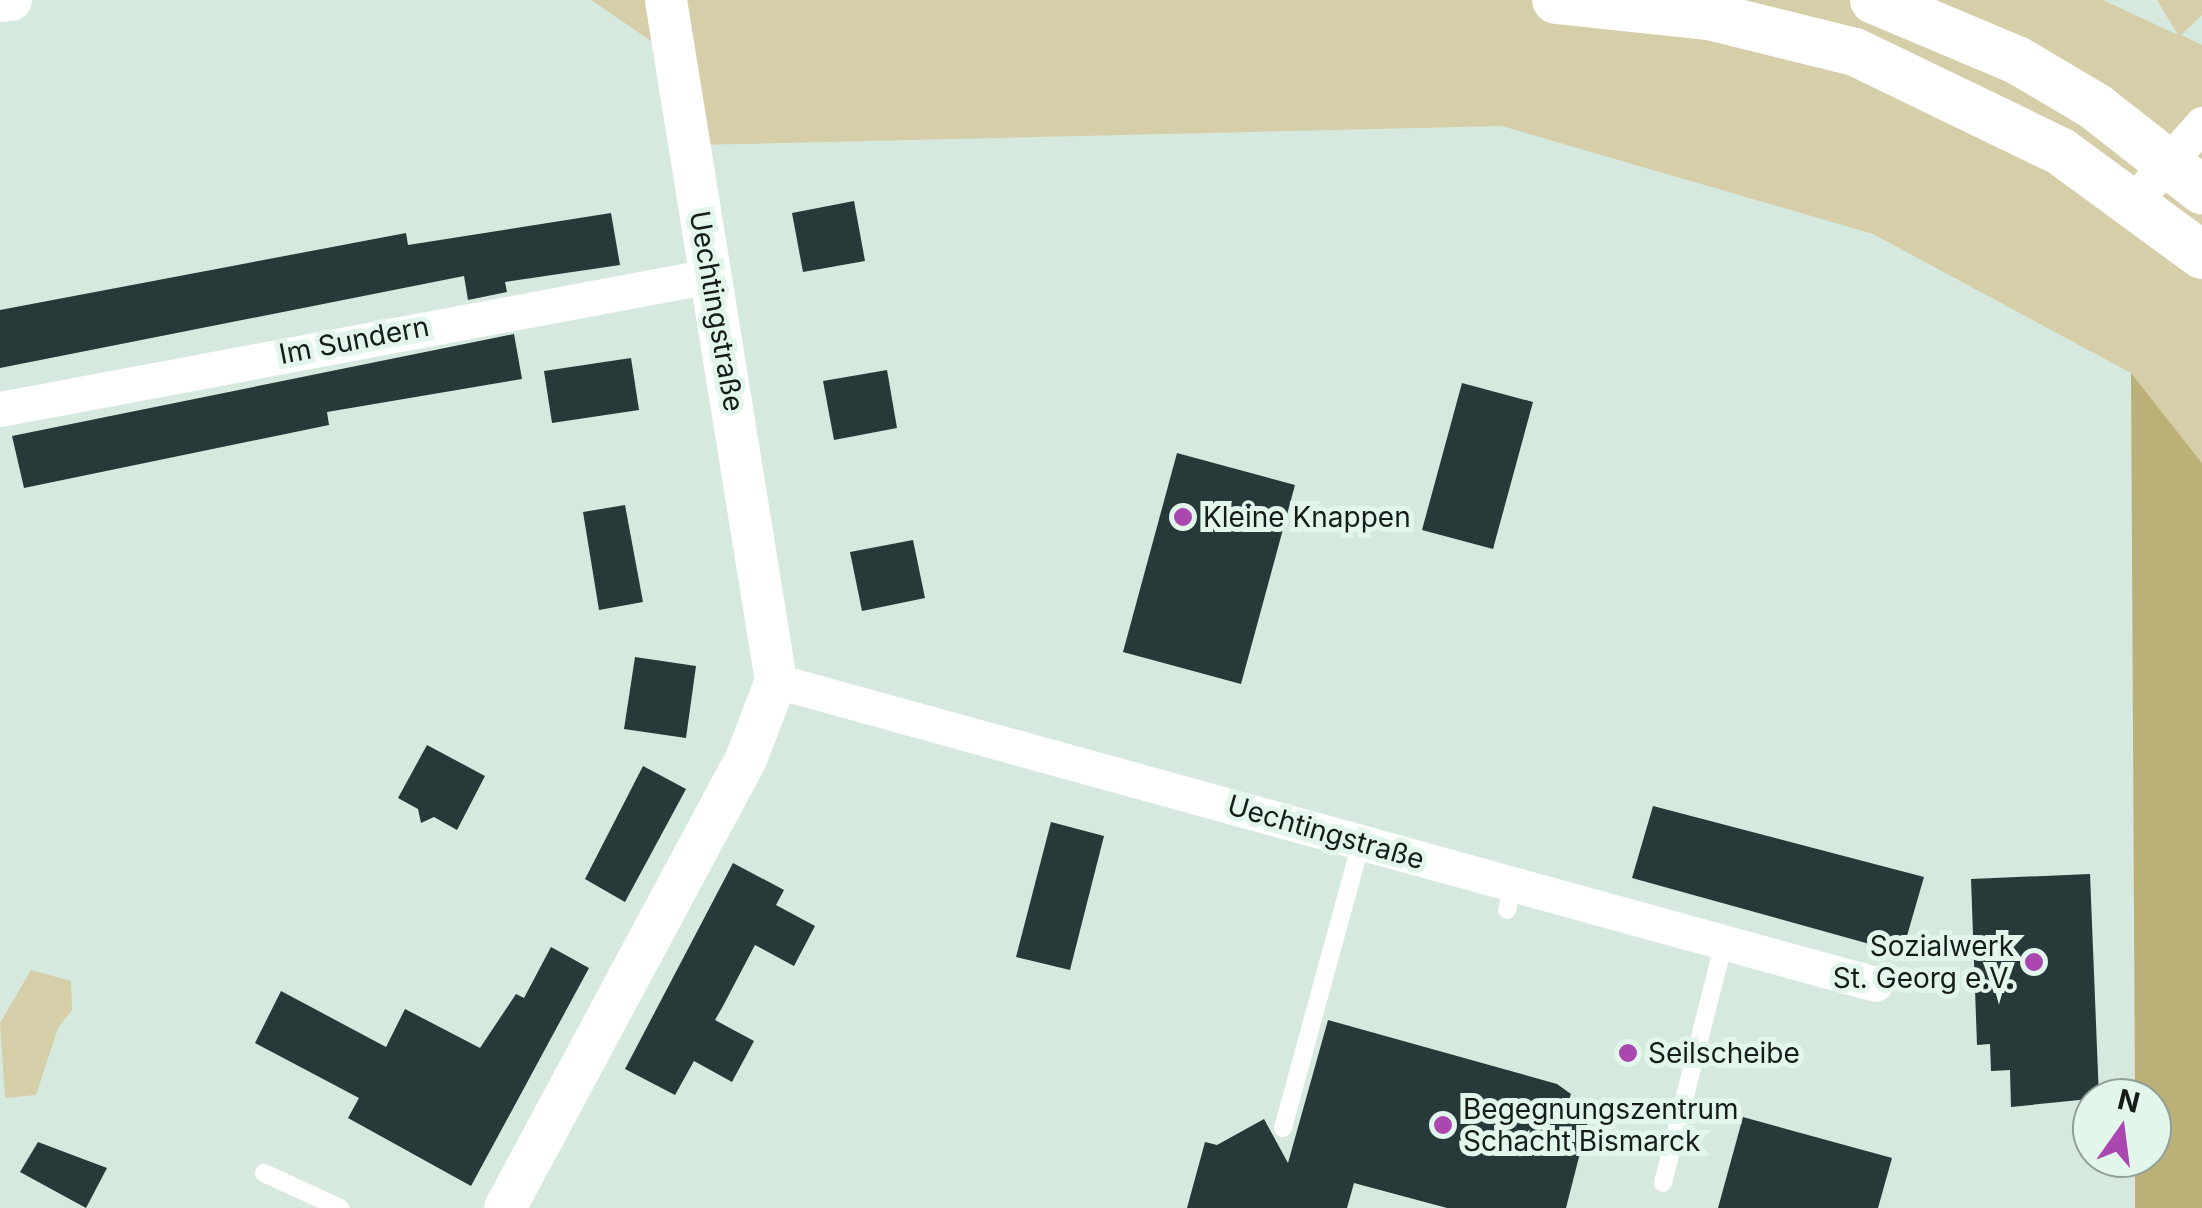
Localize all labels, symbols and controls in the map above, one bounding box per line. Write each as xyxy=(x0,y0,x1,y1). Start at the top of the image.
street label: Uechtingstraße xyxy=(683,208,751,414)
street label: Im Sundern xyxy=(276,309,432,371)
place label: Kleine Knappen xyxy=(1203,500,1411,534)
marker: Kleine Knappen xyxy=(1172,506,1194,528)
street label: Uechtingstraße xyxy=(1224,788,1428,876)
place label: Sozialwerk St. Georg e.V. xyxy=(1833,929,2014,995)
marker: Sozialwerk St. Georg e.V. xyxy=(2023,951,2045,973)
place label: Seilscheibe xyxy=(1648,1036,1800,1070)
marker: Seilscheibe xyxy=(1617,1042,1639,1064)
north arrow xyxy=(2072,1078,2172,1178)
text: N xyxy=(2114,1082,2143,1120)
place label: Begegnungszentrum Schacht Bismarck xyxy=(1463,1092,1739,1158)
marker: Begegnungszentrum Schacht Bismarck xyxy=(1432,1114,1454,1136)

